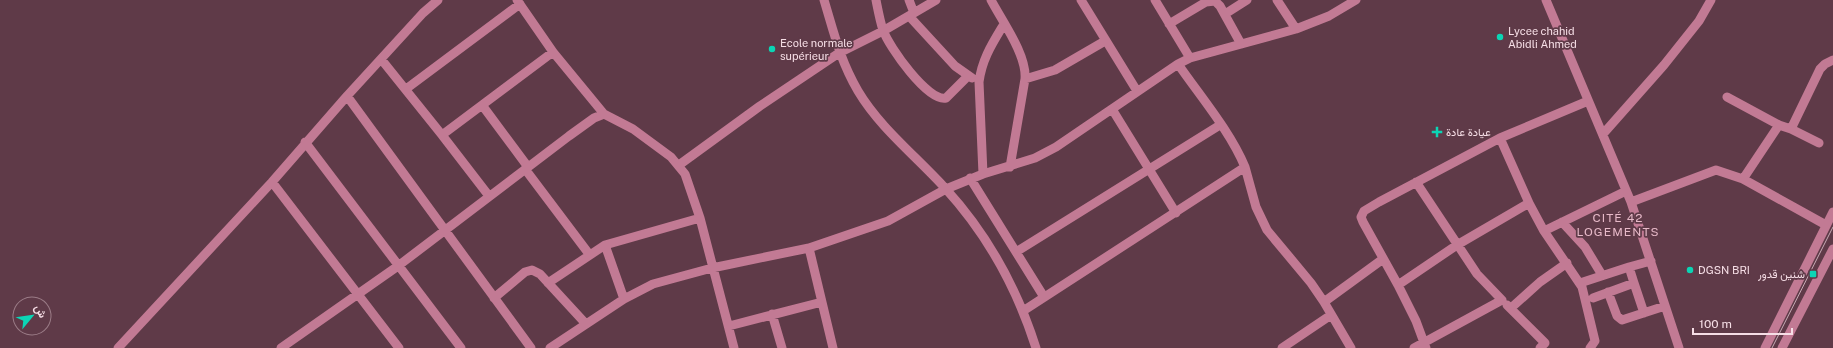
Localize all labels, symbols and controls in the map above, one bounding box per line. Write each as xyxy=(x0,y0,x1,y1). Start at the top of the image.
place label: Lycee chahid Abidli Ahmed xyxy=(1508,25,1577,50)
marker: Lycee chahid Abidli Ahmed xyxy=(1495,32,1505,42)
place label: Ecole normale supérieur xyxy=(780,37,853,62)
marker: Ecole normale supérieur xyxy=(767,44,777,54)
marker: عيادة عادة xyxy=(1431,126,1443,138)
place label: عيادة عادة xyxy=(1446,126,1491,139)
district label: CITÉ 42 LOGEMENTS xyxy=(1576,211,1660,239)
place label: DGSN BRI xyxy=(1698,264,1750,276)
marker: DGSN BRI xyxy=(1685,265,1695,275)
place label: شنين قدور xyxy=(1757,268,1805,281)
marker: شنين قدور xyxy=(1808,269,1818,279)
north arrow xyxy=(12,296,52,336)
text: ش xyxy=(31,302,49,320)
scale bar xyxy=(1693,310,1792,336)
text: 100 m xyxy=(1699,317,1732,331)

